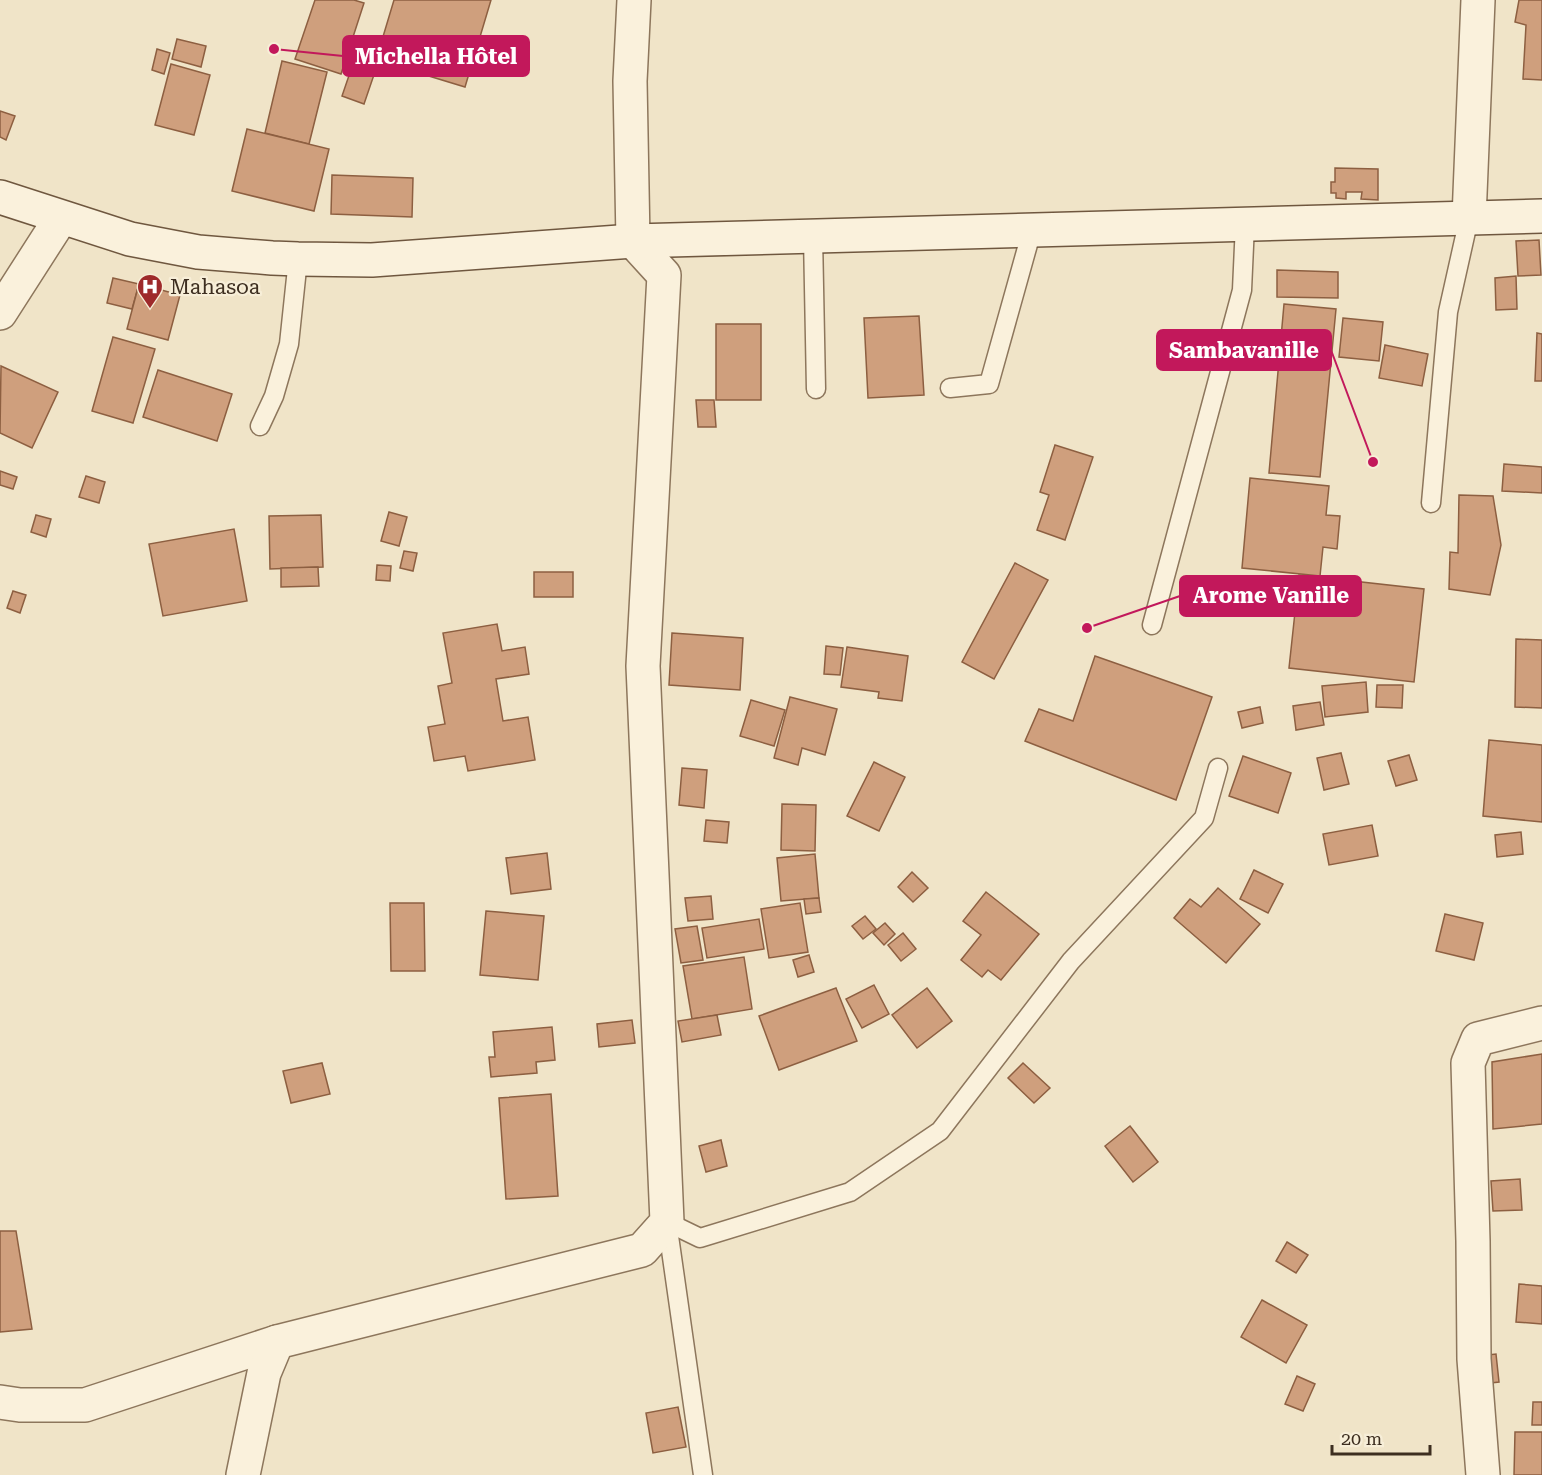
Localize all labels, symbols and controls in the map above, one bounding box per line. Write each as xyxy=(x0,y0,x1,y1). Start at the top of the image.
callout: Michella Hôtel xyxy=(343,36,529,76)
text: Michella Hôtel xyxy=(355,44,517,69)
hospital icon: Mahasoa xyxy=(135,272,165,310)
place label: Mahasoa xyxy=(170,275,261,299)
callout: Sambavanille xyxy=(1157,330,1331,370)
text: Sambavanille xyxy=(1169,338,1319,363)
callout: Arome Vanille xyxy=(1180,576,1361,616)
text: Arome Vanille xyxy=(1193,583,1349,608)
scale bar xyxy=(1332,1418,1430,1456)
text: 20 m xyxy=(1341,1428,1382,1449)

